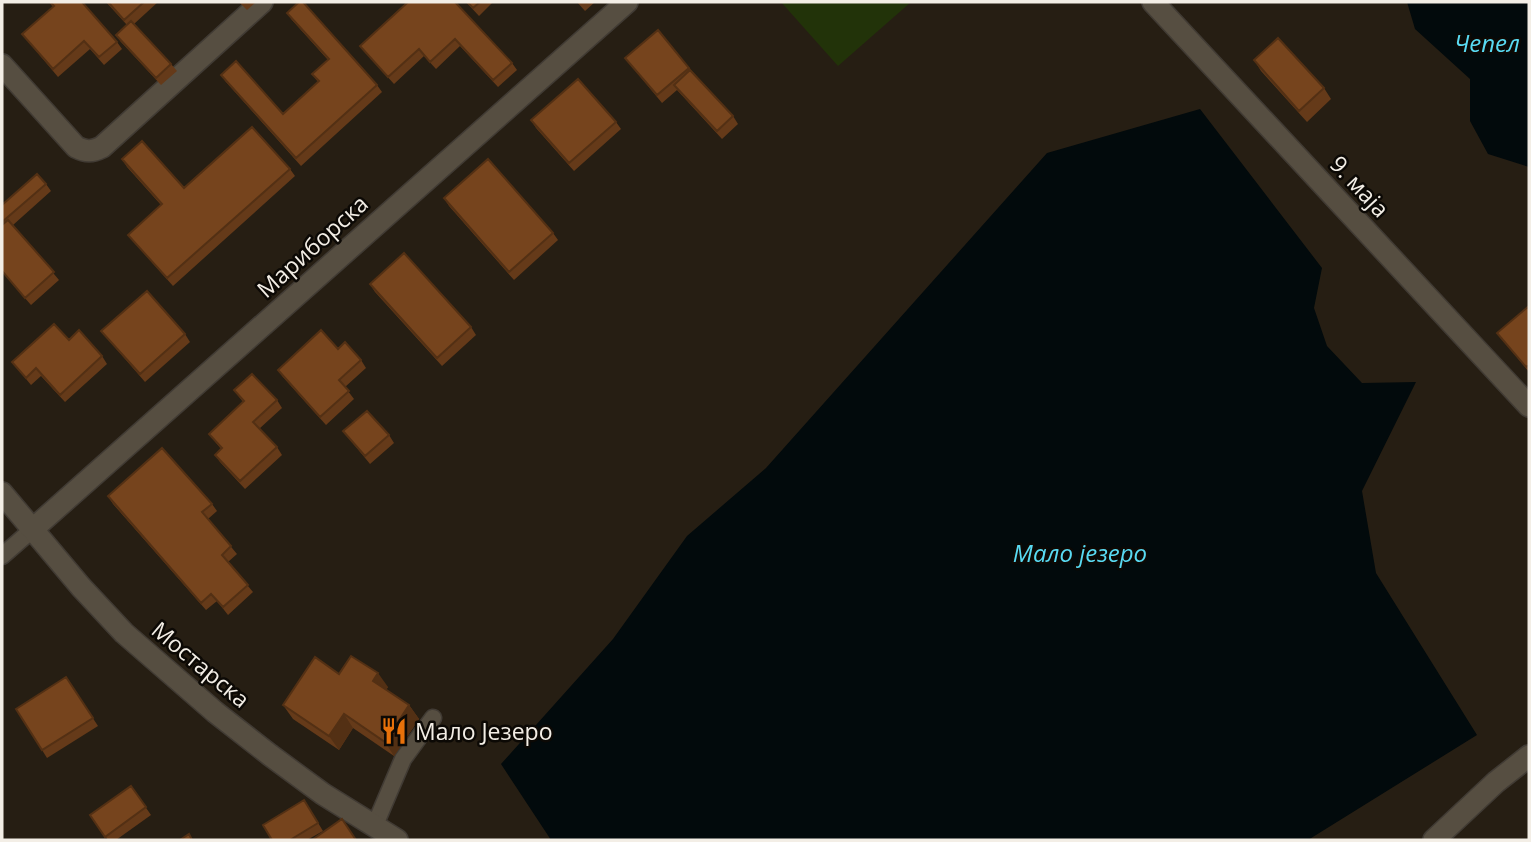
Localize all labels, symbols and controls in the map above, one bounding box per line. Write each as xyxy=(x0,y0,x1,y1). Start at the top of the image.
water label: Чепел xyxy=(1454,26,1520,59)
street label: 9. маја xyxy=(1323,148,1397,224)
street label: Мариборска xyxy=(249,187,375,305)
water label: Мало језеро xyxy=(1013,536,1147,569)
street label: Мостарска xyxy=(145,614,257,714)
place label: Мало Језеро xyxy=(415,715,552,747)
restaurant icon: Мало Језеро xyxy=(379,716,409,746)

